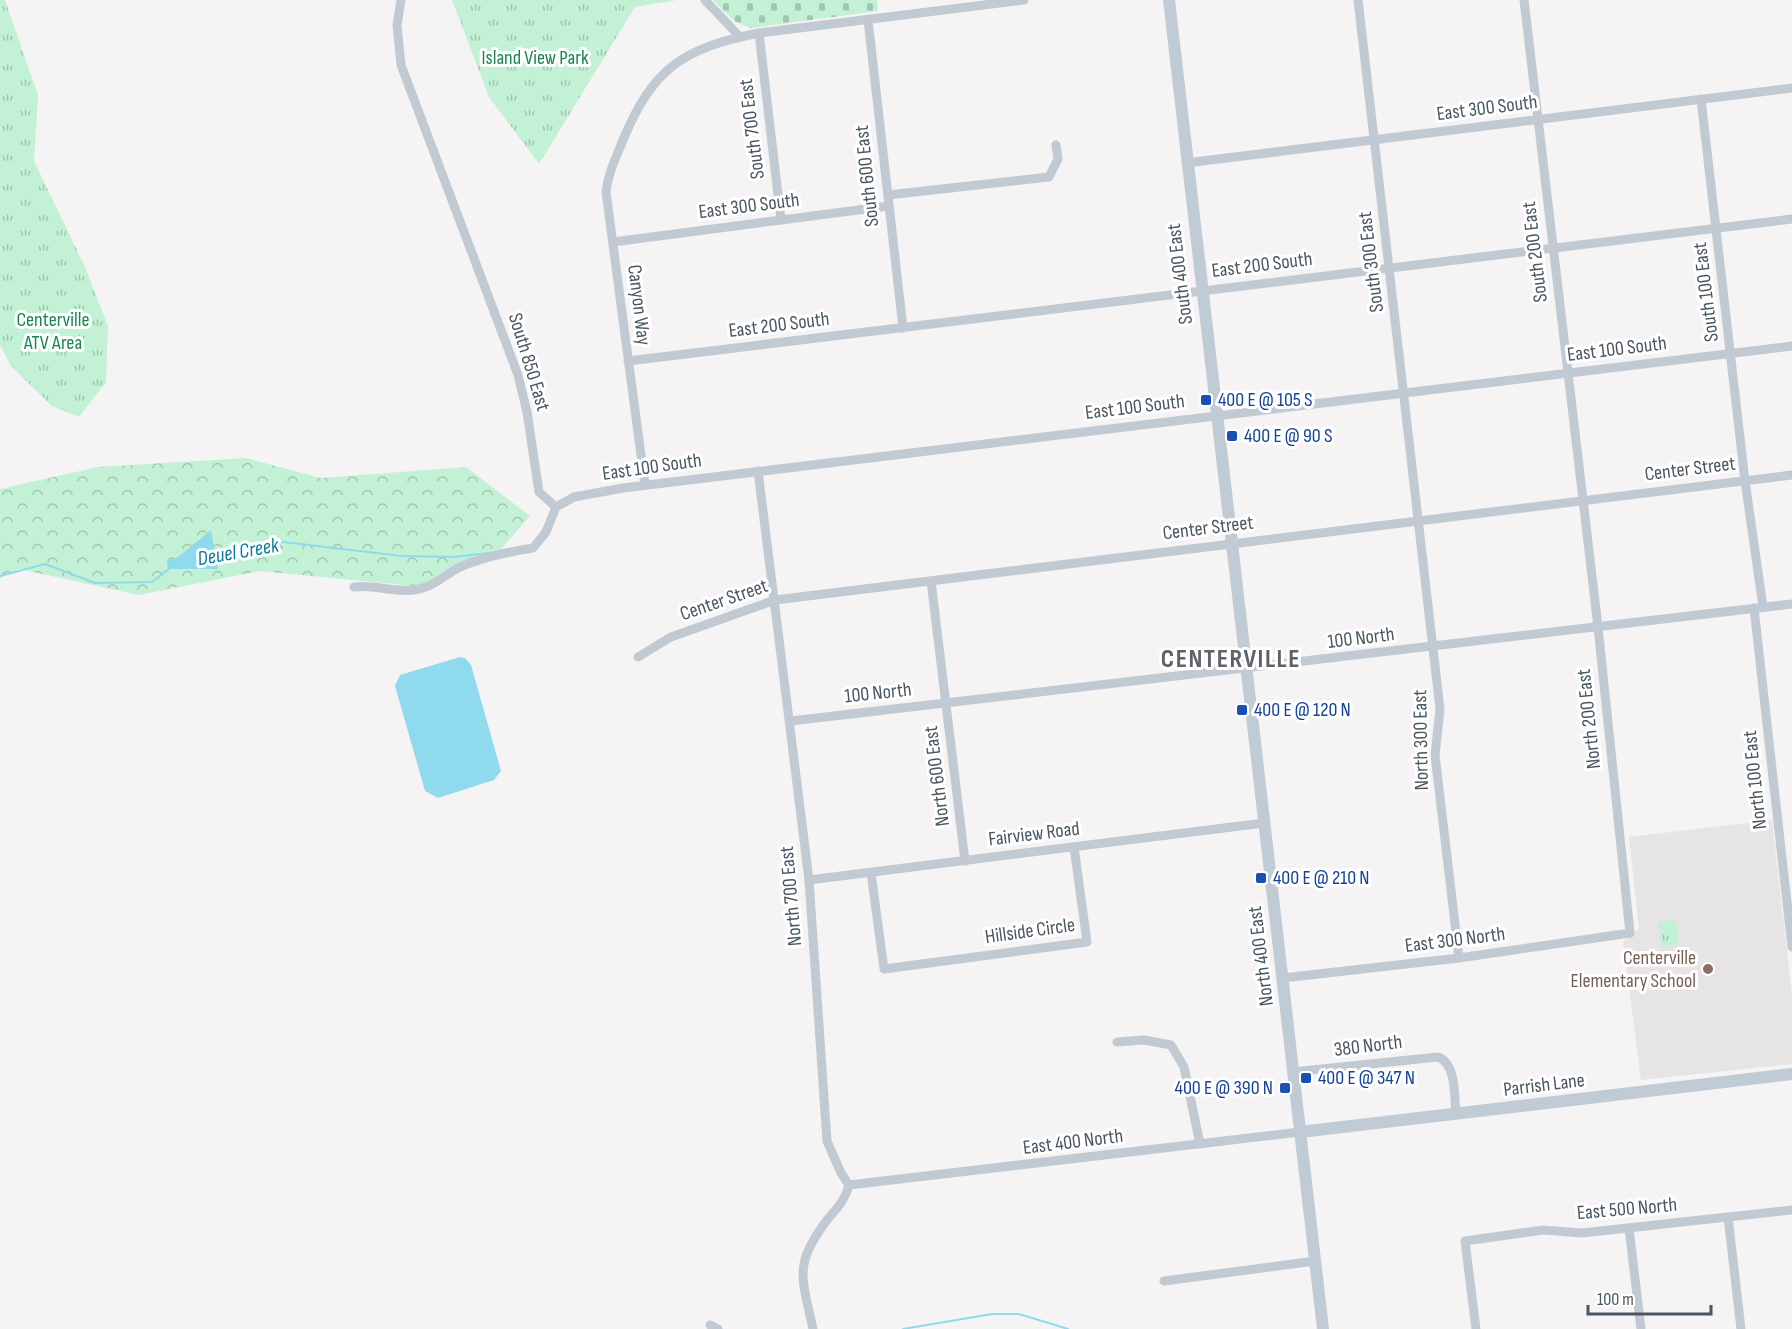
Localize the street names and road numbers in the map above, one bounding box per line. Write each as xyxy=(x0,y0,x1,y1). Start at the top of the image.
street label: South 700 East xyxy=(734,77,770,181)
street label: East 300 South xyxy=(1435,90,1539,126)
street label: South 600 East xyxy=(850,124,884,228)
street label: East 300 South xyxy=(697,188,801,224)
street label: South 200 East xyxy=(1517,200,1553,304)
street label: South 300 East xyxy=(1353,210,1389,314)
street label: South 400 East xyxy=(1162,222,1198,326)
street label: South 100 East xyxy=(1688,241,1724,343)
street label: East 200 South xyxy=(1210,247,1314,283)
street label: Canyon Way xyxy=(622,263,656,347)
street label: East 200 South xyxy=(727,307,831,343)
street label: South 850 East xyxy=(503,310,555,414)
street label: East 100 South xyxy=(1566,331,1668,367)
street label: East 100 South xyxy=(1084,389,1186,425)
street label: East 100 South xyxy=(601,448,703,486)
street label: Center Street xyxy=(1643,452,1737,486)
street label: Center Street xyxy=(1161,511,1255,545)
street label: Center Street xyxy=(677,574,771,626)
street label: 100 North xyxy=(1326,622,1396,654)
street label: North 200 East xyxy=(1572,668,1606,770)
street label: 100 North xyxy=(843,678,913,708)
street label: North 300 East xyxy=(1408,689,1434,791)
street label: North 600 East xyxy=(919,724,955,828)
street label: North 100 East xyxy=(1738,729,1772,831)
street label: Fairview Road xyxy=(987,817,1081,851)
street label: North 700 East xyxy=(775,845,807,947)
street label: North 400 East xyxy=(1243,905,1279,1007)
street label: Hillside Circle xyxy=(984,913,1076,949)
street label: East 300 North xyxy=(1404,922,1506,958)
street label: 380 North xyxy=(1333,1030,1403,1062)
street label: Parrish Lane xyxy=(1502,1068,1586,1102)
street label: East 400 North xyxy=(1022,1124,1124,1160)
street label: East 500 North xyxy=(1576,1193,1678,1225)

